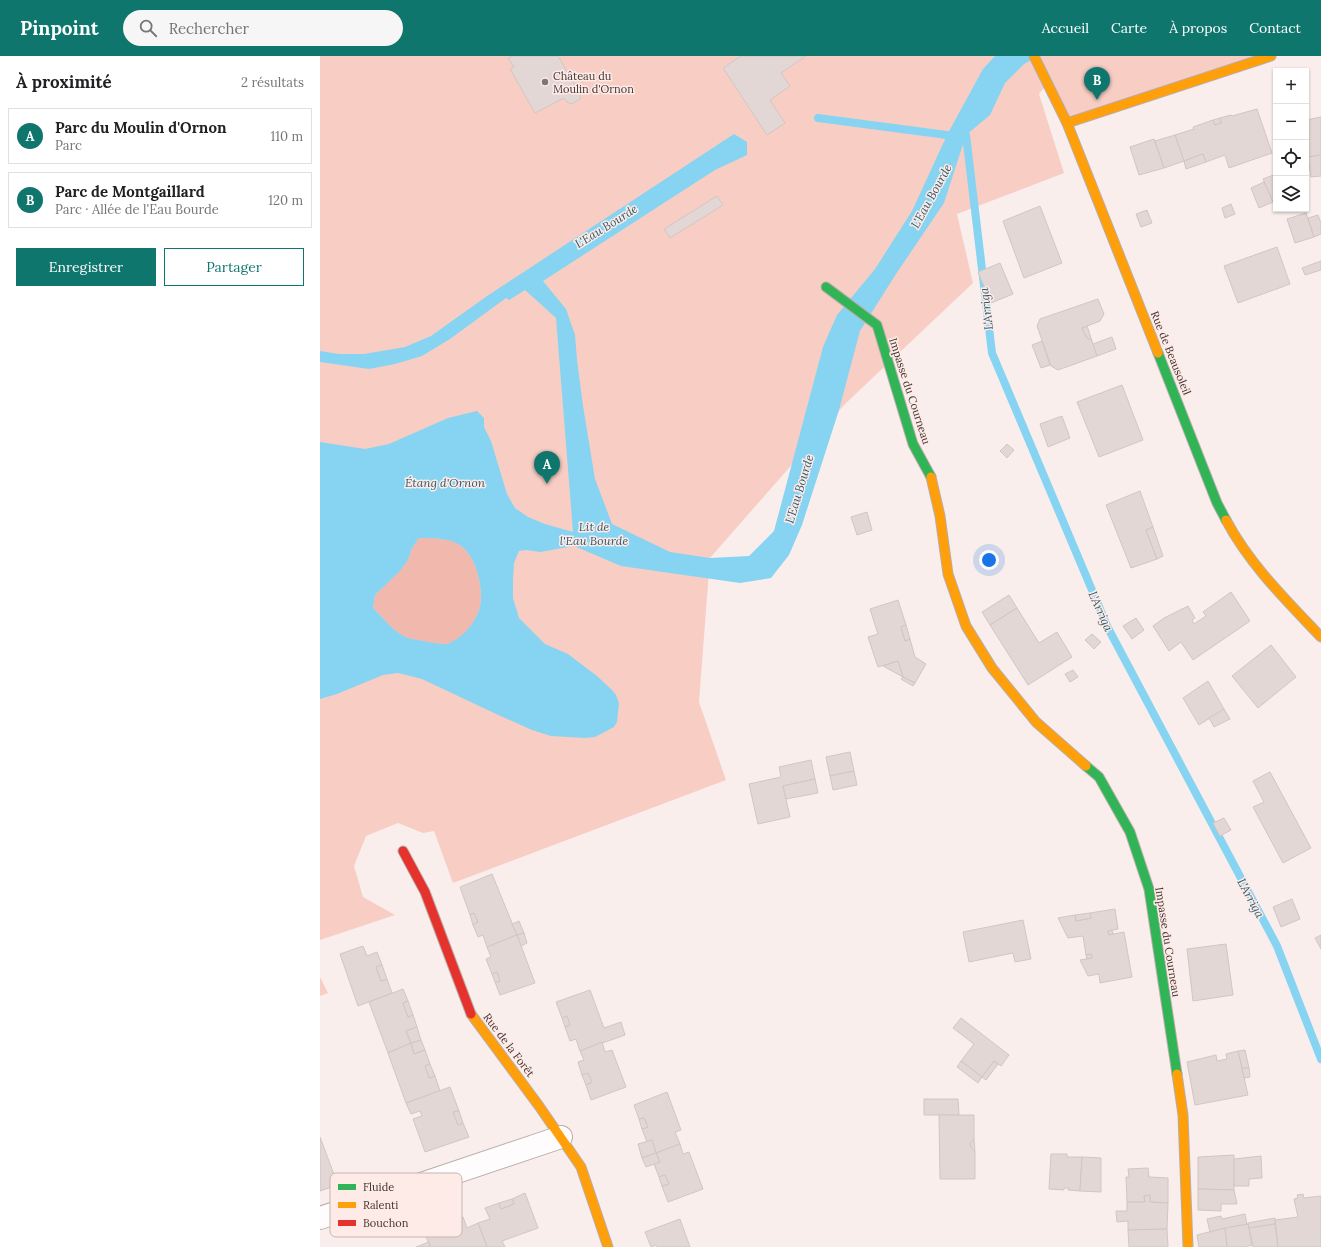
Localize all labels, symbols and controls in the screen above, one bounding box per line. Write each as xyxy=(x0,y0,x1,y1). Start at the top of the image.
search box xyxy=(123,10,403,46)
text: Pinpoint xyxy=(20,16,99,40)
icon: search xyxy=(137,17,159,39)
text: Rechercher xyxy=(169,19,249,38)
text: Accueil xyxy=(1042,19,1089,37)
text: Carte xyxy=(1111,19,1147,37)
text: À propos xyxy=(1169,19,1227,37)
text: Contact xyxy=(1249,19,1301,37)
pin: B xyxy=(1084,67,1110,100)
map controls xyxy=(1273,68,1309,212)
button: + xyxy=(1273,68,1309,104)
place label: Château du Moulin d'Ornon xyxy=(553,69,634,96)
text: À proximité xyxy=(16,71,112,93)
text: 2 résultats xyxy=(241,74,304,91)
marker: Château du Moulin d'Ornon xyxy=(540,77,550,87)
button: − xyxy=(1273,104,1309,140)
text: Parc du Moulin d'Ornon xyxy=(55,118,226,137)
text: A xyxy=(26,128,34,145)
text: 110 m xyxy=(270,128,303,145)
text: Parc xyxy=(55,137,82,154)
button: locate xyxy=(1273,140,1309,176)
water label: L'Eau Bourde xyxy=(907,161,955,231)
button: layers xyxy=(1273,176,1309,212)
text: Parc de Montgaillard xyxy=(55,182,205,201)
text: B xyxy=(26,192,34,209)
text: 120 m xyxy=(268,192,303,209)
text: Parc · Allée de l'Eau Bourde xyxy=(55,201,219,218)
water label: L'Eau Bourde xyxy=(572,201,640,251)
button: Enregistrer xyxy=(16,248,156,286)
button: Partager xyxy=(164,248,304,286)
water label: L'Arriga xyxy=(976,287,996,331)
street label: Rue de Beausoleil xyxy=(1148,309,1194,397)
street label: Impasse du Courneau xyxy=(886,336,934,446)
pin: A xyxy=(534,451,560,484)
water label: L'Eau Bourde xyxy=(781,453,817,525)
water label: Étang d'Ornon xyxy=(405,475,486,490)
water label: Lit de l'Eau Bourde xyxy=(560,519,629,548)
your location xyxy=(979,550,999,570)
water label: L'Arriga xyxy=(1085,589,1117,634)
water label: L'Arriga xyxy=(1234,876,1268,921)
street label: Impasse du Courneau xyxy=(1152,886,1184,998)
street label: Rue de la Forêt xyxy=(480,1010,538,1080)
legend xyxy=(330,1173,462,1237)
text: Fluide xyxy=(363,1180,394,1194)
text: Ralenti xyxy=(363,1198,398,1212)
text: Bouchon xyxy=(363,1216,409,1230)

